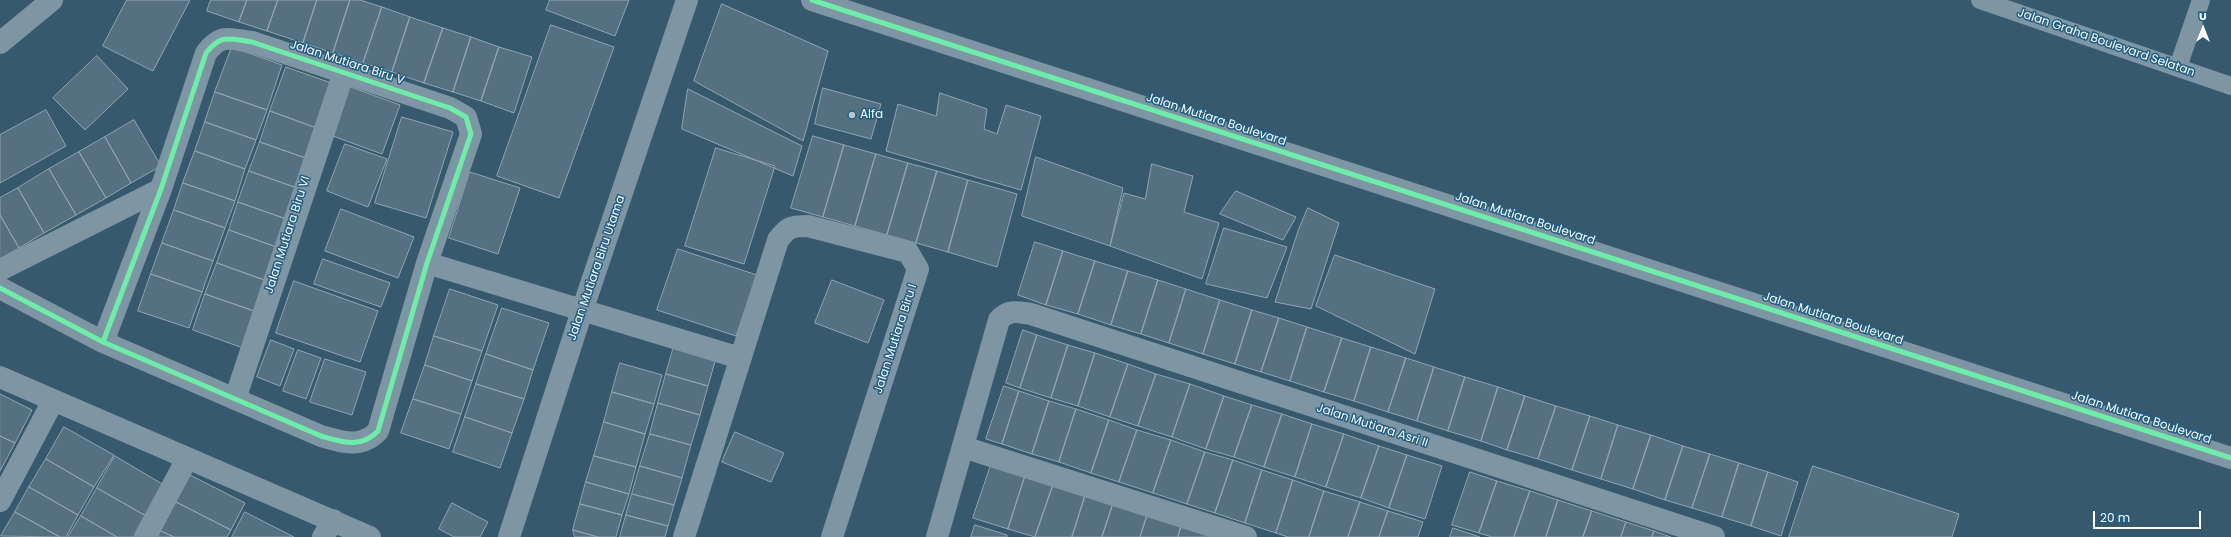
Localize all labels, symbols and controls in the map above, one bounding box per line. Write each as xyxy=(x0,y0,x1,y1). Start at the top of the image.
street label: Jalan Graha Boulevard Selatan xyxy=(2015,6,2197,80)
north arrow xyxy=(2183,8,2223,48)
text: U xyxy=(2199,8,2207,24)
street label: Jalan Mutiara Biru V xyxy=(288,38,406,88)
street label: Jalan Mutiara Boulevard xyxy=(1144,91,1288,149)
place label: Alfa xyxy=(860,108,883,122)
marker: Alfa xyxy=(847,110,857,120)
street label: Jalan Mutiara Biru VI xyxy=(262,175,314,295)
street label: Jalan Mutiara Boulevard xyxy=(1453,190,1597,248)
street label: Jalan Mutiara Biru Utama xyxy=(565,194,629,342)
street label: Jalan Mutiara Biru I xyxy=(871,282,921,396)
street label: Jalan Mutiara Boulevard xyxy=(1761,290,1905,348)
street label: Jalan Mutiara Boulevard xyxy=(2069,389,2213,447)
street label: Jalan Mutiara Asri II xyxy=(1314,401,1430,451)
scale bar xyxy=(2095,503,2203,529)
text: 20 m xyxy=(2100,509,2130,526)

